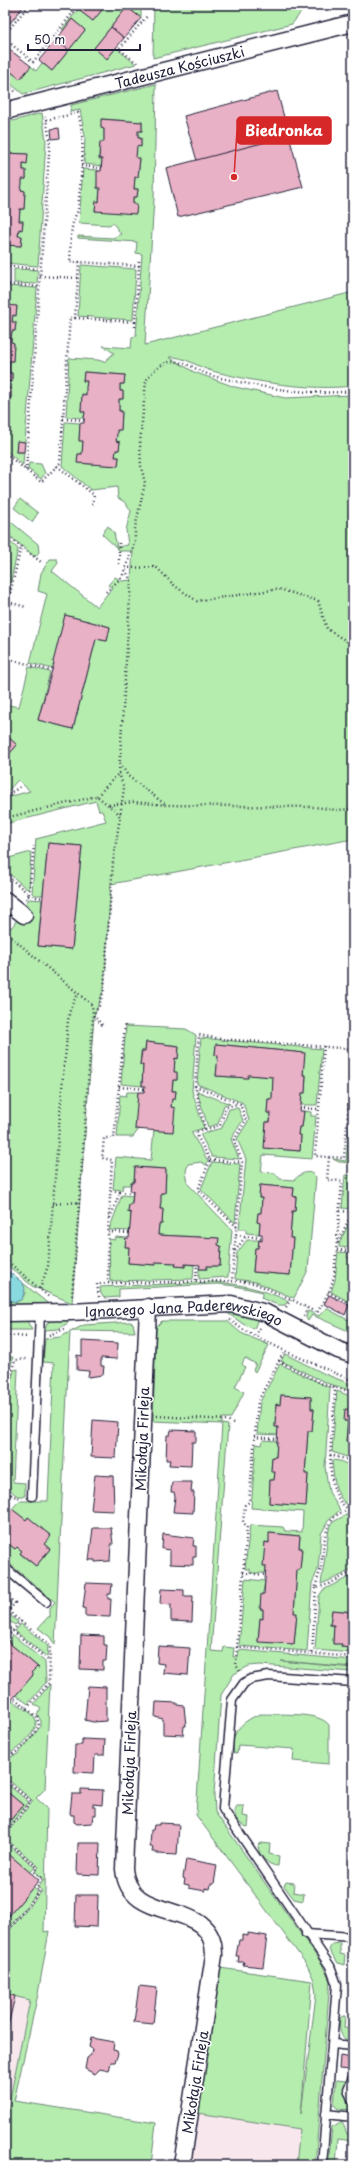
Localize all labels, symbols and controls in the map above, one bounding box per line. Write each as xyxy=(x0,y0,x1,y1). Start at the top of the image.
scale bar xyxy=(28,26,140,52)
text: 50 m xyxy=(34,30,65,48)
street label: Tadeusza Kościuszki xyxy=(112,40,247,93)
callout: Biedronka xyxy=(237,117,331,144)
text: Biedronka xyxy=(245,118,323,141)
street label: Ignacego Jana Paderewskiego xyxy=(84,1293,287,1331)
street label: Mikołaja Firleja xyxy=(130,1386,154,1491)
street label: Mikołaja Firleja xyxy=(117,1710,141,1815)
street label: Mikołaja Firleja xyxy=(176,2029,214,2135)

